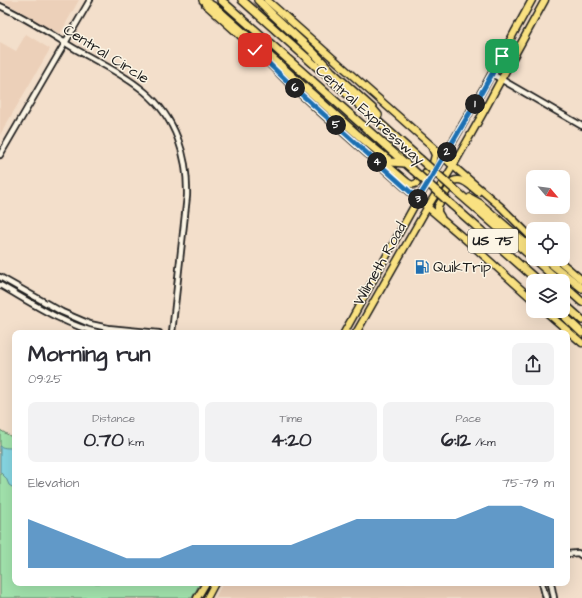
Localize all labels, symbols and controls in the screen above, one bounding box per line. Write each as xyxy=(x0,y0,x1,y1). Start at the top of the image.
street label: Central Circle xyxy=(59,19,153,89)
pin xyxy=(238,33,272,67)
icon: check xyxy=(244,39,266,61)
pin xyxy=(485,39,519,73)
icon: arrive xyxy=(491,45,513,67)
street label: Central Expressway xyxy=(310,60,429,170)
pin: 6 xyxy=(285,78,305,98)
text: 6 xyxy=(292,80,298,95)
pin: 1 xyxy=(465,94,485,114)
text: 1 xyxy=(474,96,476,111)
pin: 5 xyxy=(326,115,346,135)
text: 5 xyxy=(332,117,340,132)
pin: 2 xyxy=(437,142,457,162)
text: 2 xyxy=(444,144,450,159)
pin: 4 xyxy=(367,152,387,172)
text: 4 xyxy=(373,154,381,169)
north arrow xyxy=(526,170,570,214)
map controls xyxy=(526,170,570,318)
pin: 3 xyxy=(408,189,428,209)
text: 3 xyxy=(415,191,421,206)
street label: Wilmeth Road xyxy=(348,218,412,310)
button: locate xyxy=(526,222,570,266)
road number: US 75 xyxy=(468,229,518,253)
place label: QuikTrip xyxy=(433,257,491,278)
fuel station icon: QuikTrip xyxy=(414,259,430,275)
button: layers xyxy=(526,274,570,318)
text: Morning run xyxy=(28,339,151,370)
button: share xyxy=(512,343,554,385)
text: 09:25 xyxy=(28,370,62,388)
text: Distance xyxy=(92,411,135,426)
text: Time xyxy=(279,411,303,426)
text: Pace xyxy=(456,411,481,426)
text: 0.70 xyxy=(84,426,124,454)
text: 4:20 xyxy=(270,426,312,454)
text: 6:12 xyxy=(441,426,471,454)
text: km xyxy=(124,435,144,450)
text: /km xyxy=(471,435,496,450)
text: Elevation xyxy=(28,474,79,492)
text: 75–79 m xyxy=(502,474,554,492)

